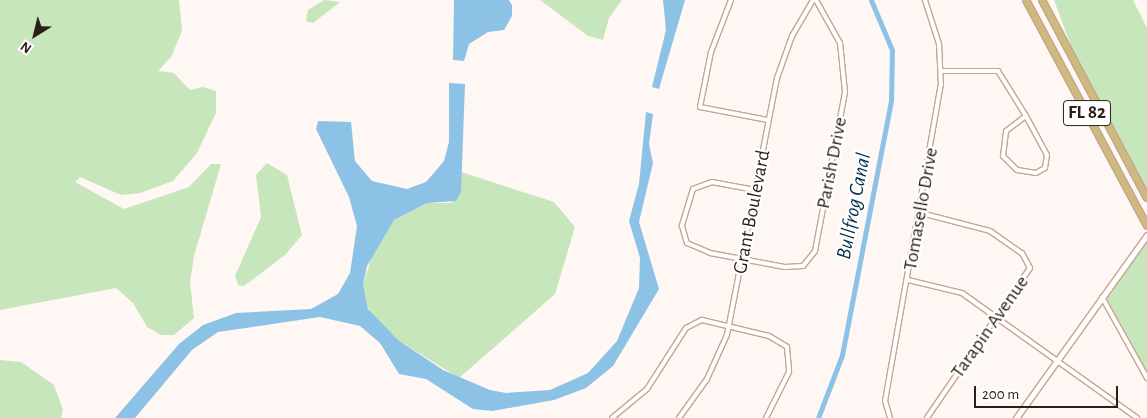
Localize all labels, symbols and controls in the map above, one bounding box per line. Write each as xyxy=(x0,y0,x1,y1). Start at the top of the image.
north arrow xyxy=(10,10,60,60)
text: N xyxy=(18,39,34,56)
road number: FL 82 xyxy=(1062,96,1112,130)
street label: Parish Drive xyxy=(811,115,853,211)
street label: Tomasello Drive xyxy=(898,146,944,272)
street label: Grant Boulevard xyxy=(728,148,776,276)
water label: Bullfrog Canal xyxy=(831,151,877,261)
street label: Tarapin Avenue xyxy=(946,271,1034,383)
scale bar xyxy=(977,376,1121,408)
text: 200 m xyxy=(982,387,1019,402)

